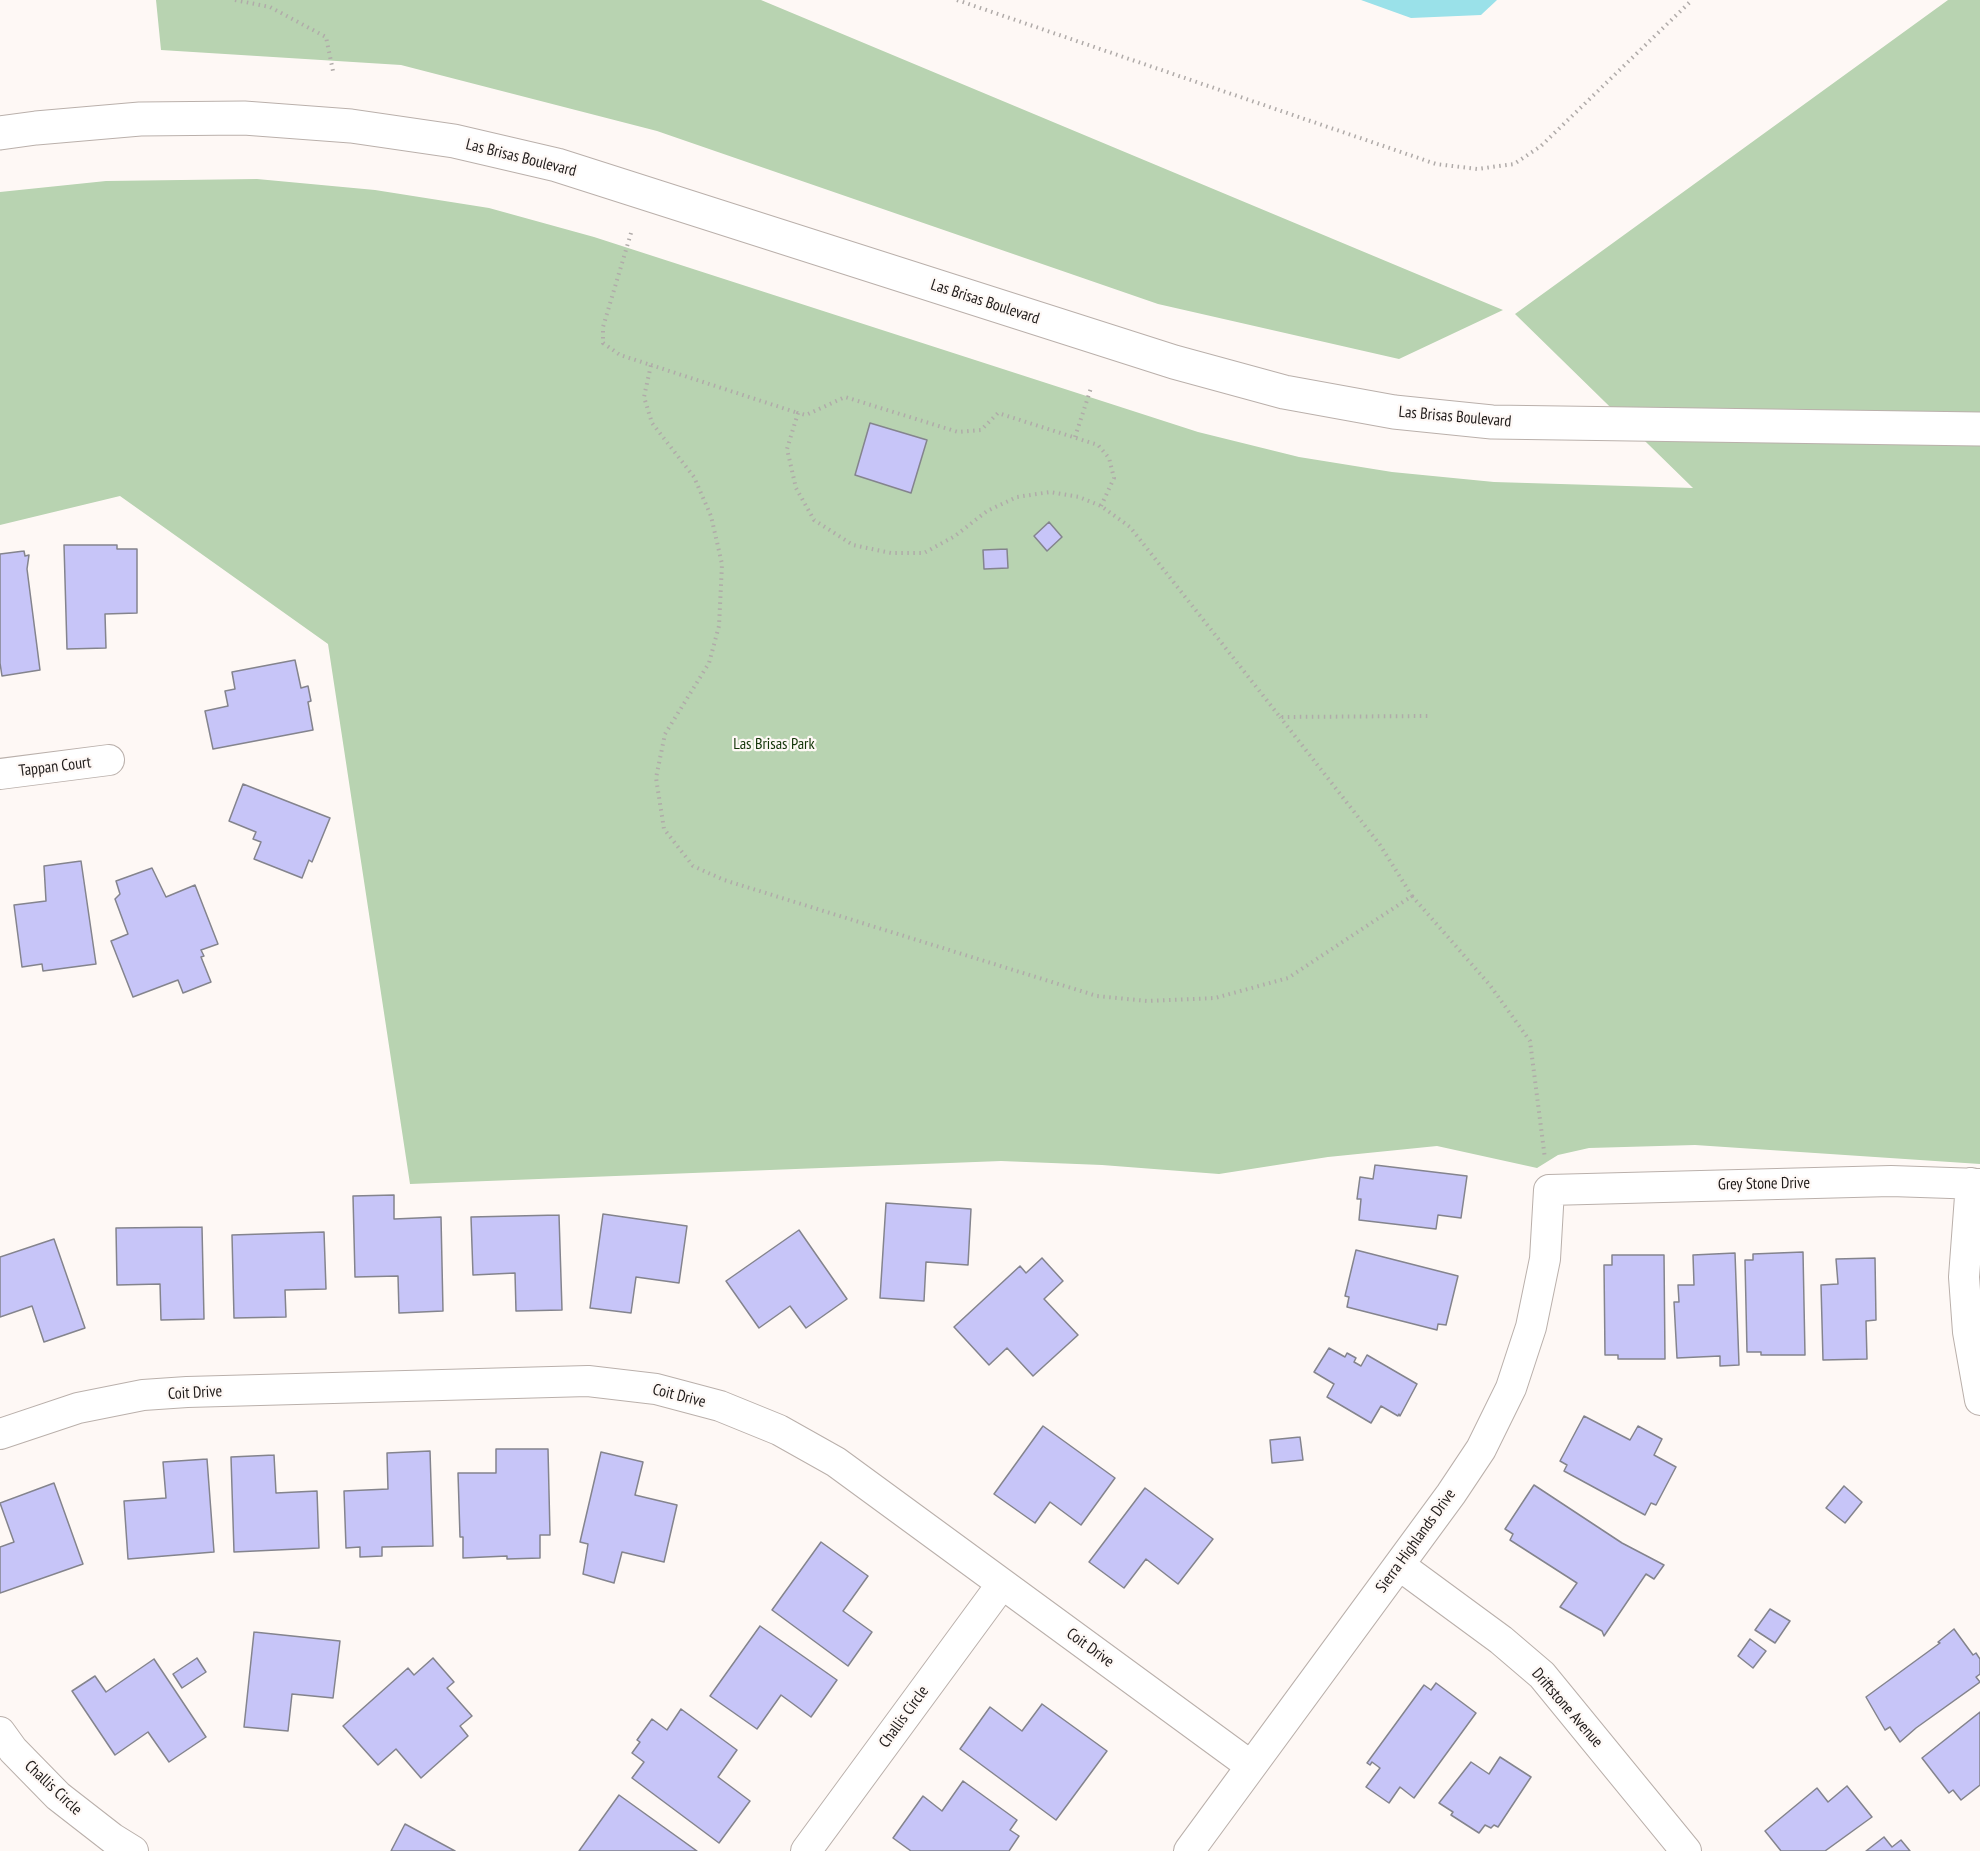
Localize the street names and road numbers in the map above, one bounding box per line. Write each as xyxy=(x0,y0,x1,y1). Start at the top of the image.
street label: Las Brisas Boulevard xyxy=(464,135,578,181)
street label: Las Brisas Boulevard xyxy=(928,275,1042,329)
street label: Las Brisas Boulevard xyxy=(1398,403,1512,431)
street label: Tappan Court xyxy=(18,753,92,781)
street label: Grey Stone Drive xyxy=(1718,1174,1810,1194)
street label: Coit Drive xyxy=(650,1380,708,1412)
street label: Coit Drive xyxy=(167,1382,223,1404)
street label: Sierra Highlands Drive xyxy=(1372,1485,1460,1597)
street label: Coit Drive xyxy=(1062,1624,1118,1672)
street label: Driftstone Avenue xyxy=(1527,1664,1607,1752)
street label: Challis Circle xyxy=(875,1682,933,1752)
street label: Challis Circle xyxy=(20,1757,86,1819)

